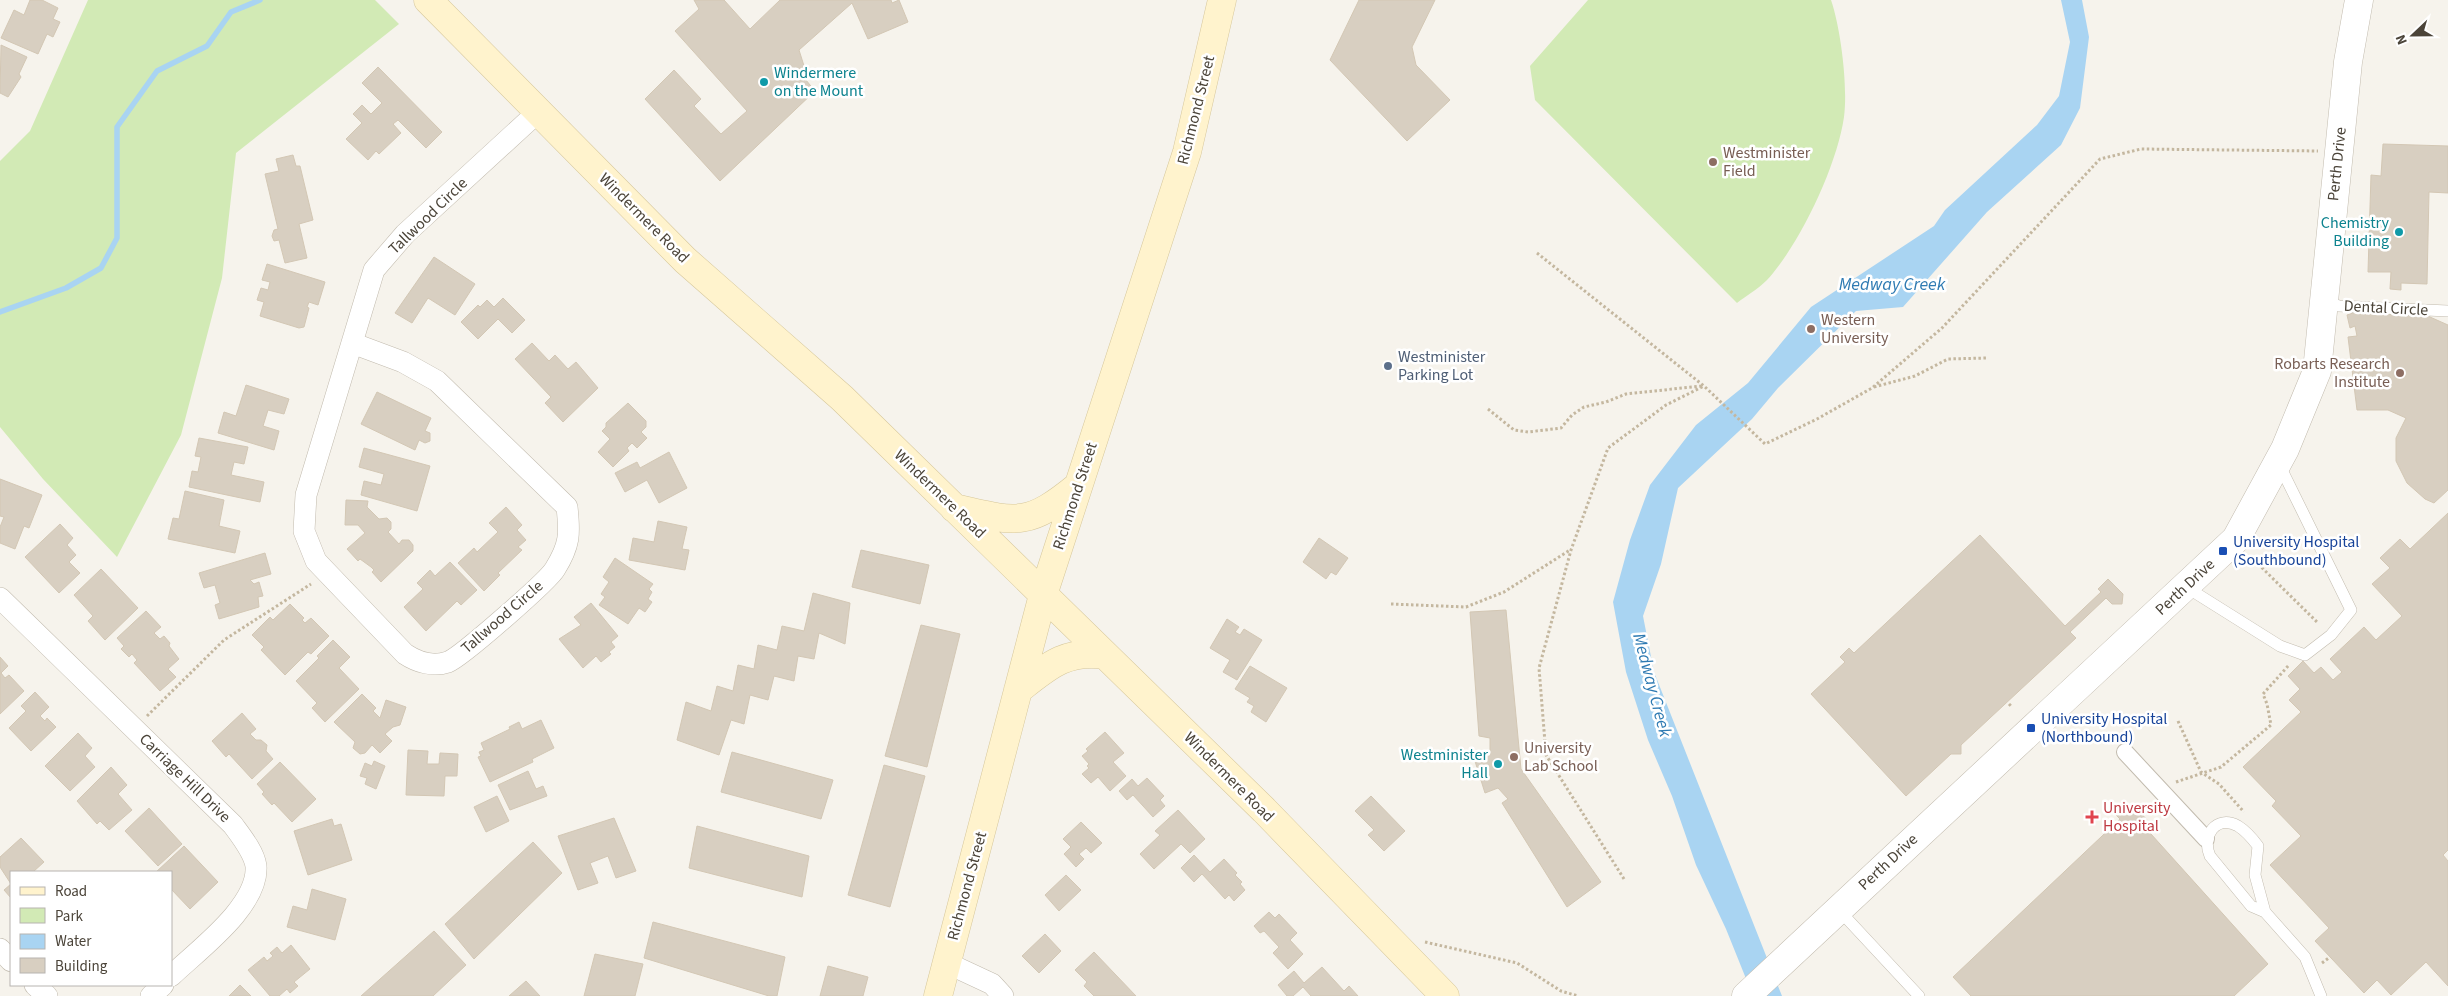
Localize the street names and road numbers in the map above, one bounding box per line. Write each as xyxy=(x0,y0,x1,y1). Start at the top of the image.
street label: Richmond Street xyxy=(1172,52,1220,167)
street label: Perth Drive xyxy=(2322,126,2352,202)
street label: Windermere Road xyxy=(594,168,694,268)
street label: Tallwood Circle xyxy=(384,173,472,259)
street label: Dental Circle xyxy=(2343,295,2429,321)
street label: Richmond Street xyxy=(1047,439,1103,553)
street label: Windermere Road xyxy=(889,445,991,543)
street label: Perth Drive xyxy=(2150,554,2220,620)
street label: Tallwood Circle xyxy=(456,575,548,659)
street label: Windermere Road xyxy=(1179,727,1279,827)
street label: Carriage Hill Drive xyxy=(134,729,236,828)
street label: Richmond Street xyxy=(942,829,992,943)
street label: Perth Drive xyxy=(1853,829,1923,895)

